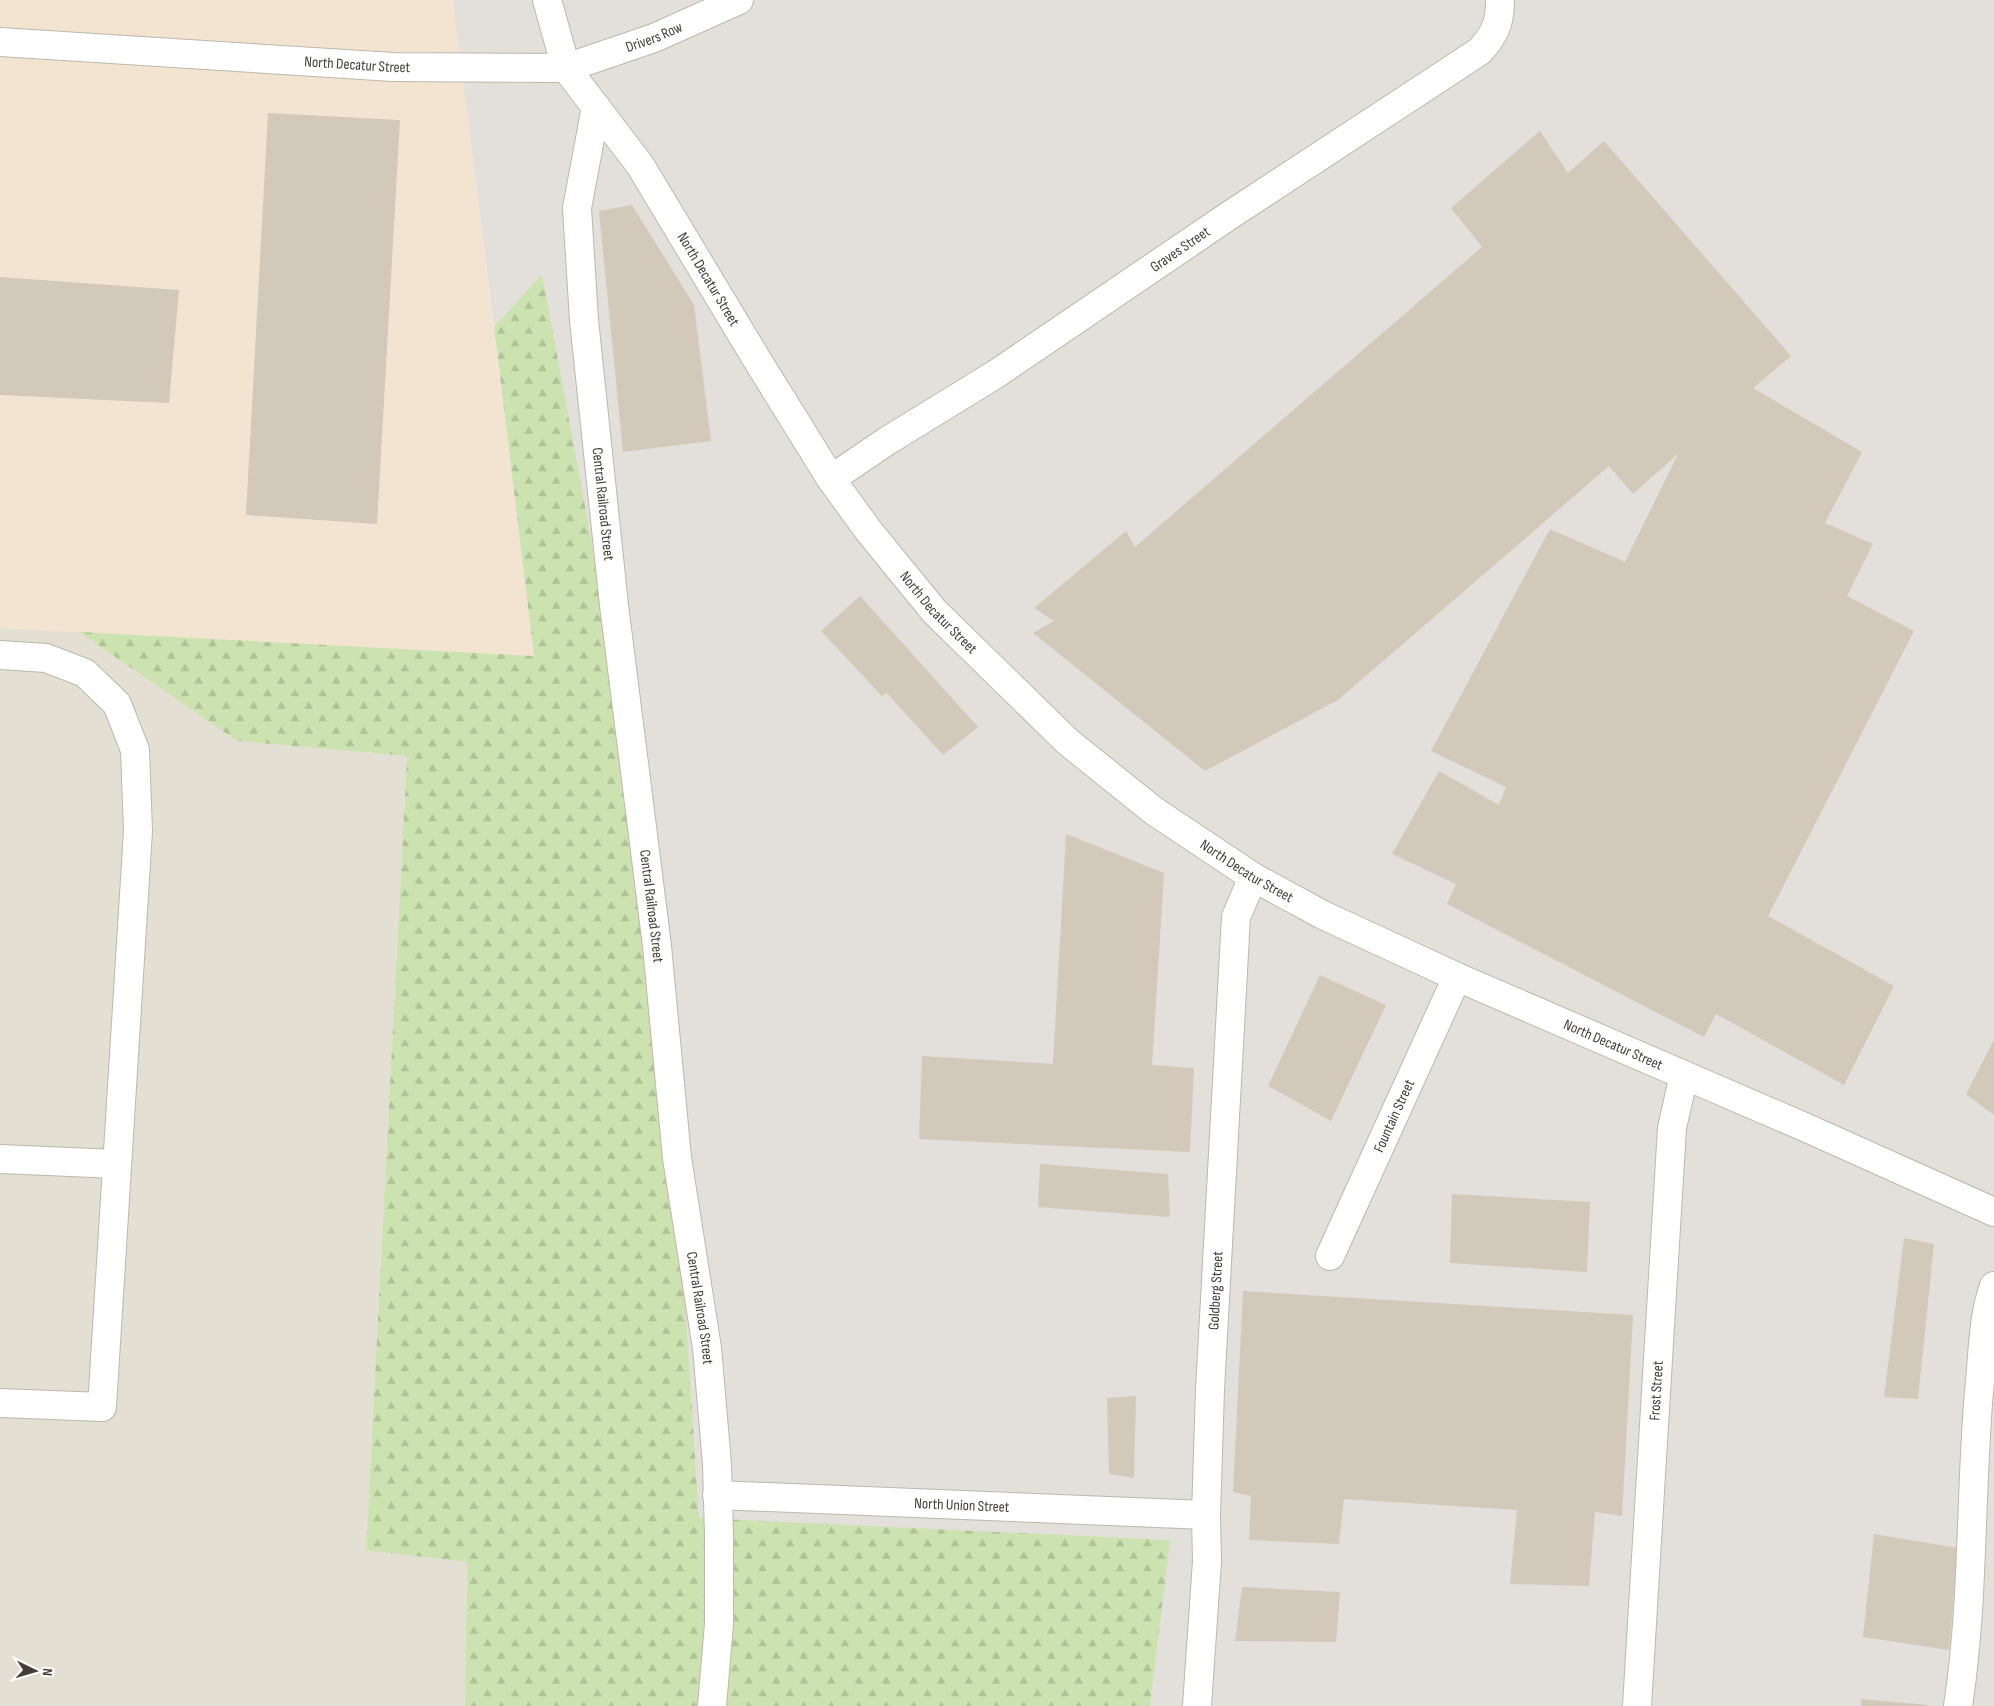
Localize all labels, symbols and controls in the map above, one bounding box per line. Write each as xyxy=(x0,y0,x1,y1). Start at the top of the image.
street label: Drivers Row xyxy=(623,17,686,57)
street label: North Decatur Street xyxy=(304,52,411,77)
street label: Graves Street xyxy=(1147,222,1214,277)
street label: North Decatur Street xyxy=(673,229,744,330)
street label: Central Railroad Street xyxy=(587,446,618,562)
street label: North Decatur Street xyxy=(895,567,981,658)
street label: North Decatur Street xyxy=(1196,835,1297,907)
street label: Central Railroad Street xyxy=(635,848,668,964)
street label: North Decatur Street xyxy=(1561,1015,1666,1075)
street label: Fountain Street xyxy=(1369,1076,1419,1156)
street label: Central Railroad Street xyxy=(682,1250,717,1366)
street label: Goldberg Street xyxy=(1204,1250,1228,1331)
street label: Frost Street xyxy=(1645,1360,1668,1421)
street label: North Union Street xyxy=(914,1494,1010,1517)
north arrow xyxy=(10,1646,60,1696)
text: N xyxy=(39,1668,56,1677)

